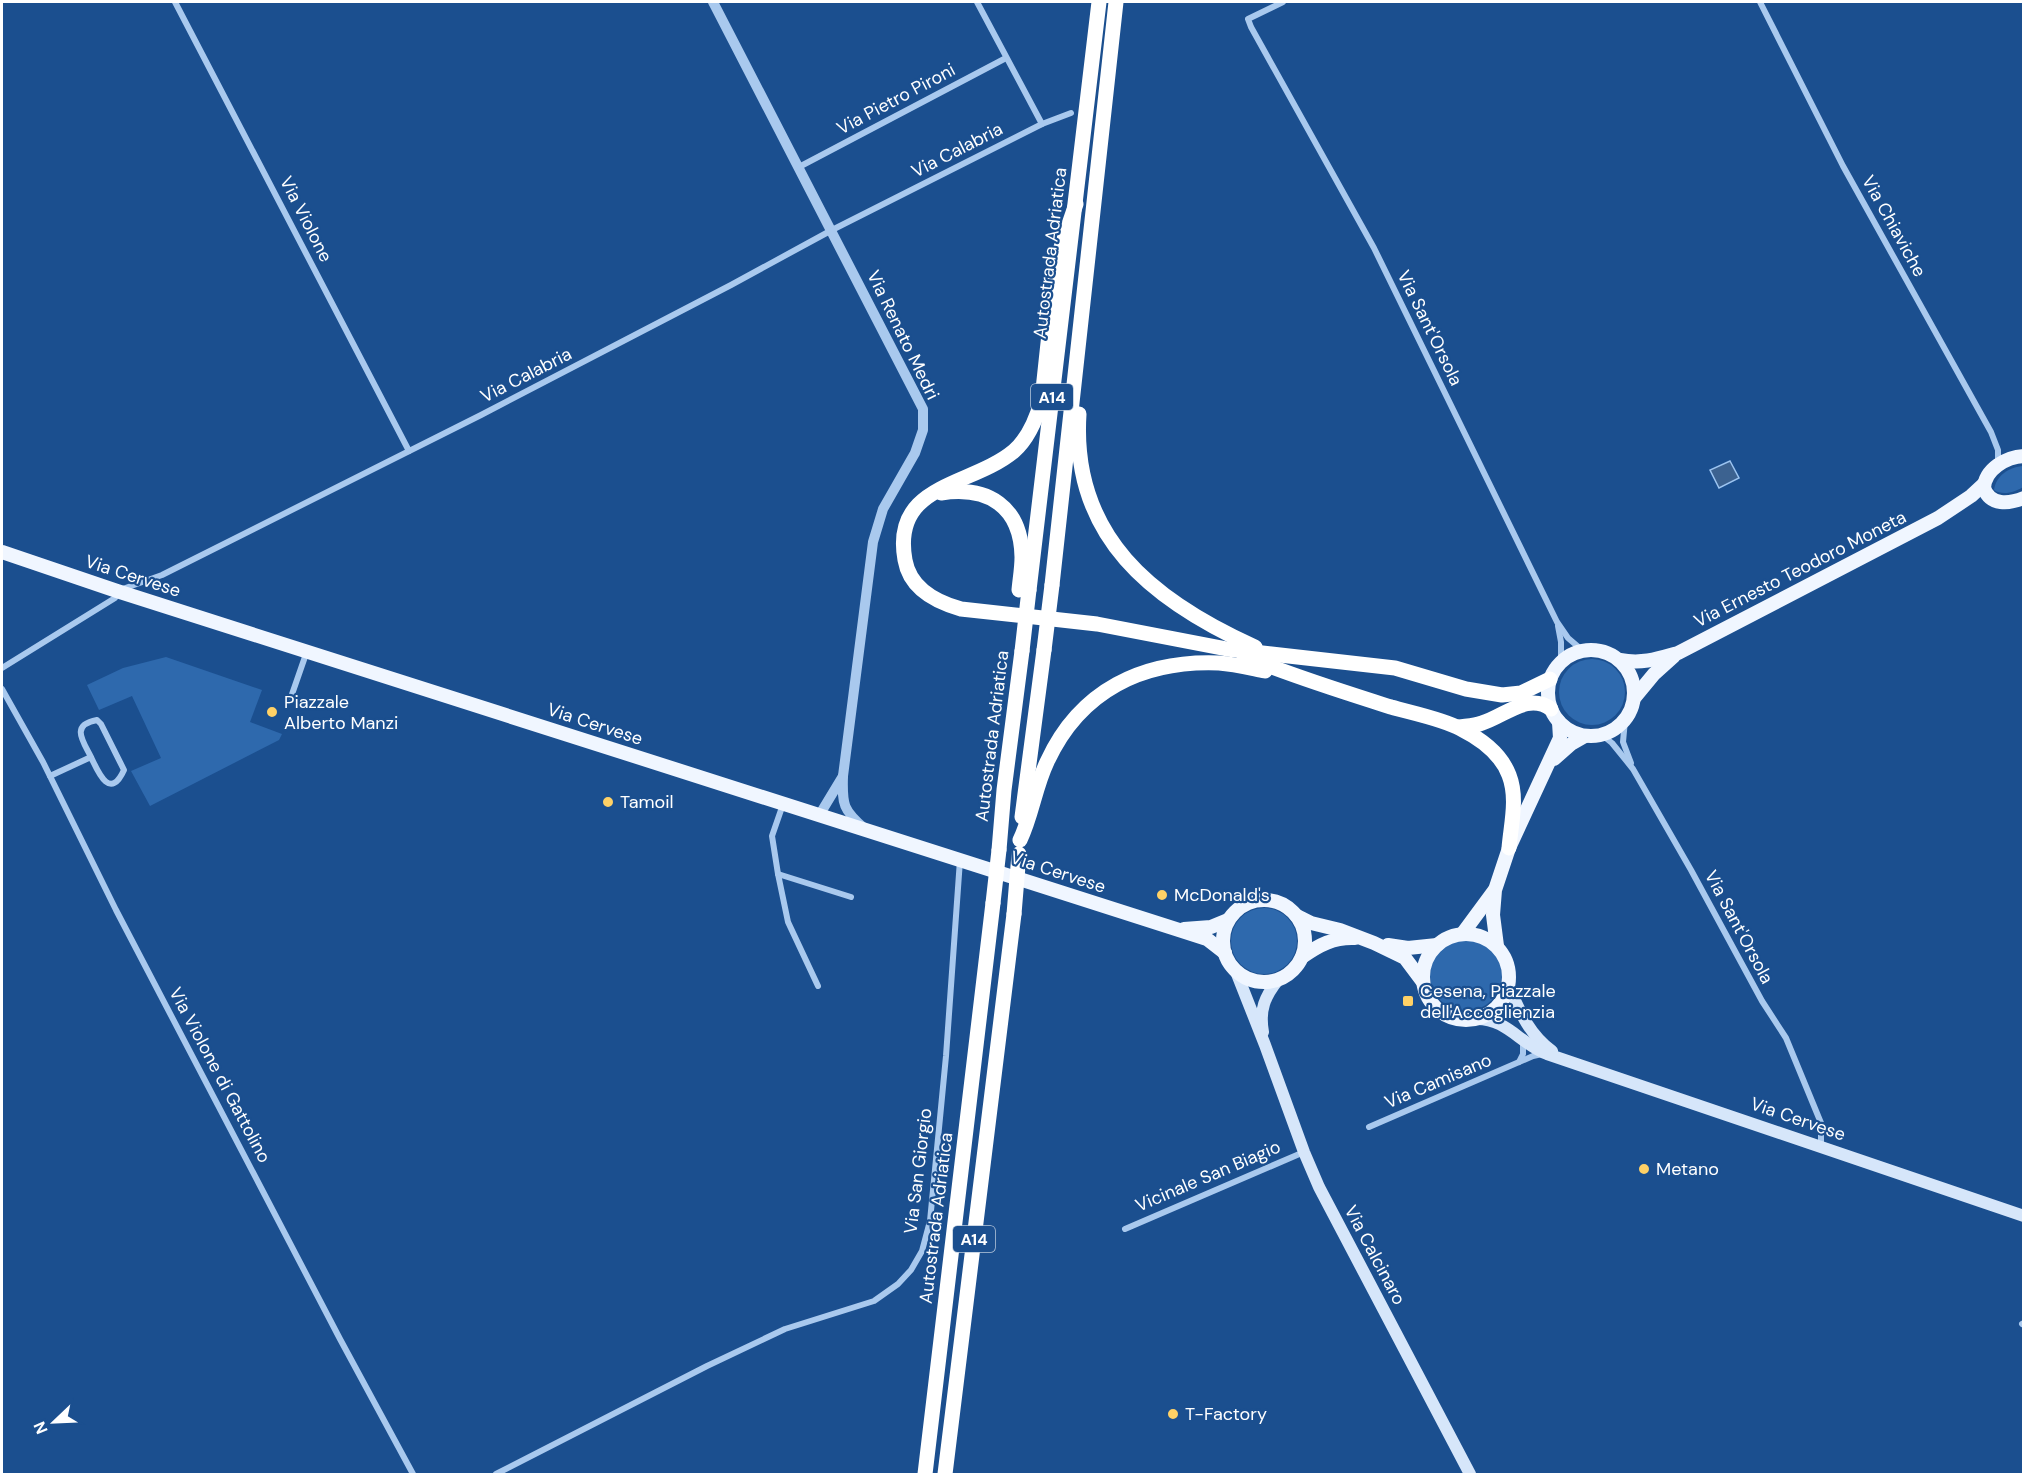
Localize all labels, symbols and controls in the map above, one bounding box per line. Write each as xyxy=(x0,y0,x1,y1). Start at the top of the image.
street label: Via Pietro Pironi xyxy=(833,58,959,140)
street label: Via Calabria xyxy=(907,117,1007,183)
street label: Autostrada Adriatica xyxy=(1028,166,1072,340)
street label: Via Chiaviche xyxy=(1856,171,1932,281)
street label: Via Violone xyxy=(274,172,338,266)
street label: Via Renato Medri xyxy=(861,266,945,404)
street label: Via Sant'Orsola xyxy=(1392,266,1468,390)
street label: Via Calabria xyxy=(476,342,576,408)
road number: A14 xyxy=(1031,384,1073,410)
street label: Via Ernesto Teodoro Moneta xyxy=(1690,505,1910,633)
street label: Via Cervese xyxy=(82,549,184,603)
street label: Autostrada Adriatica xyxy=(970,649,1014,823)
place label: Piazzale Alberto Manzi xyxy=(284,690,398,735)
street label: Via Cervese xyxy=(544,697,646,751)
marker: Piazzale Alberto Manzi xyxy=(265,705,279,719)
place label: Tamoil xyxy=(620,790,674,814)
marker: Tamoil xyxy=(601,795,615,809)
street label: Via Cervese xyxy=(1007,845,1109,899)
street label: Via Sant'Orsola xyxy=(1699,866,1779,988)
place label: McDonald's xyxy=(1174,883,1270,907)
marker: McDonald's xyxy=(1155,888,1169,902)
place label: Cesena, Piazzale dell'Accoglienzia xyxy=(1420,979,1556,1024)
street label: Via Violone di Gattolino xyxy=(164,983,276,1167)
marker: Cesena, Piazzale dell'Accoglienzia xyxy=(1401,994,1415,1008)
street label: Via Camisano xyxy=(1381,1048,1495,1114)
street label: Via Cervese xyxy=(1747,1091,1849,1147)
street label: Via San Giorgio xyxy=(898,1107,938,1235)
street label: Autostrada Adriatica xyxy=(914,1131,958,1305)
street label: Vicinale San Biagio xyxy=(1132,1135,1284,1217)
place label: Metano xyxy=(1656,1157,1719,1181)
marker: Metano xyxy=(1637,1162,1651,1176)
street label: Via Calcinaro xyxy=(1339,1201,1411,1309)
road number: A14 xyxy=(953,1226,995,1252)
north arrow xyxy=(24,1392,84,1452)
place label: T-Factory xyxy=(1185,1402,1267,1426)
marker: T-Factory xyxy=(1166,1407,1180,1421)
text: N xyxy=(29,1418,53,1437)

